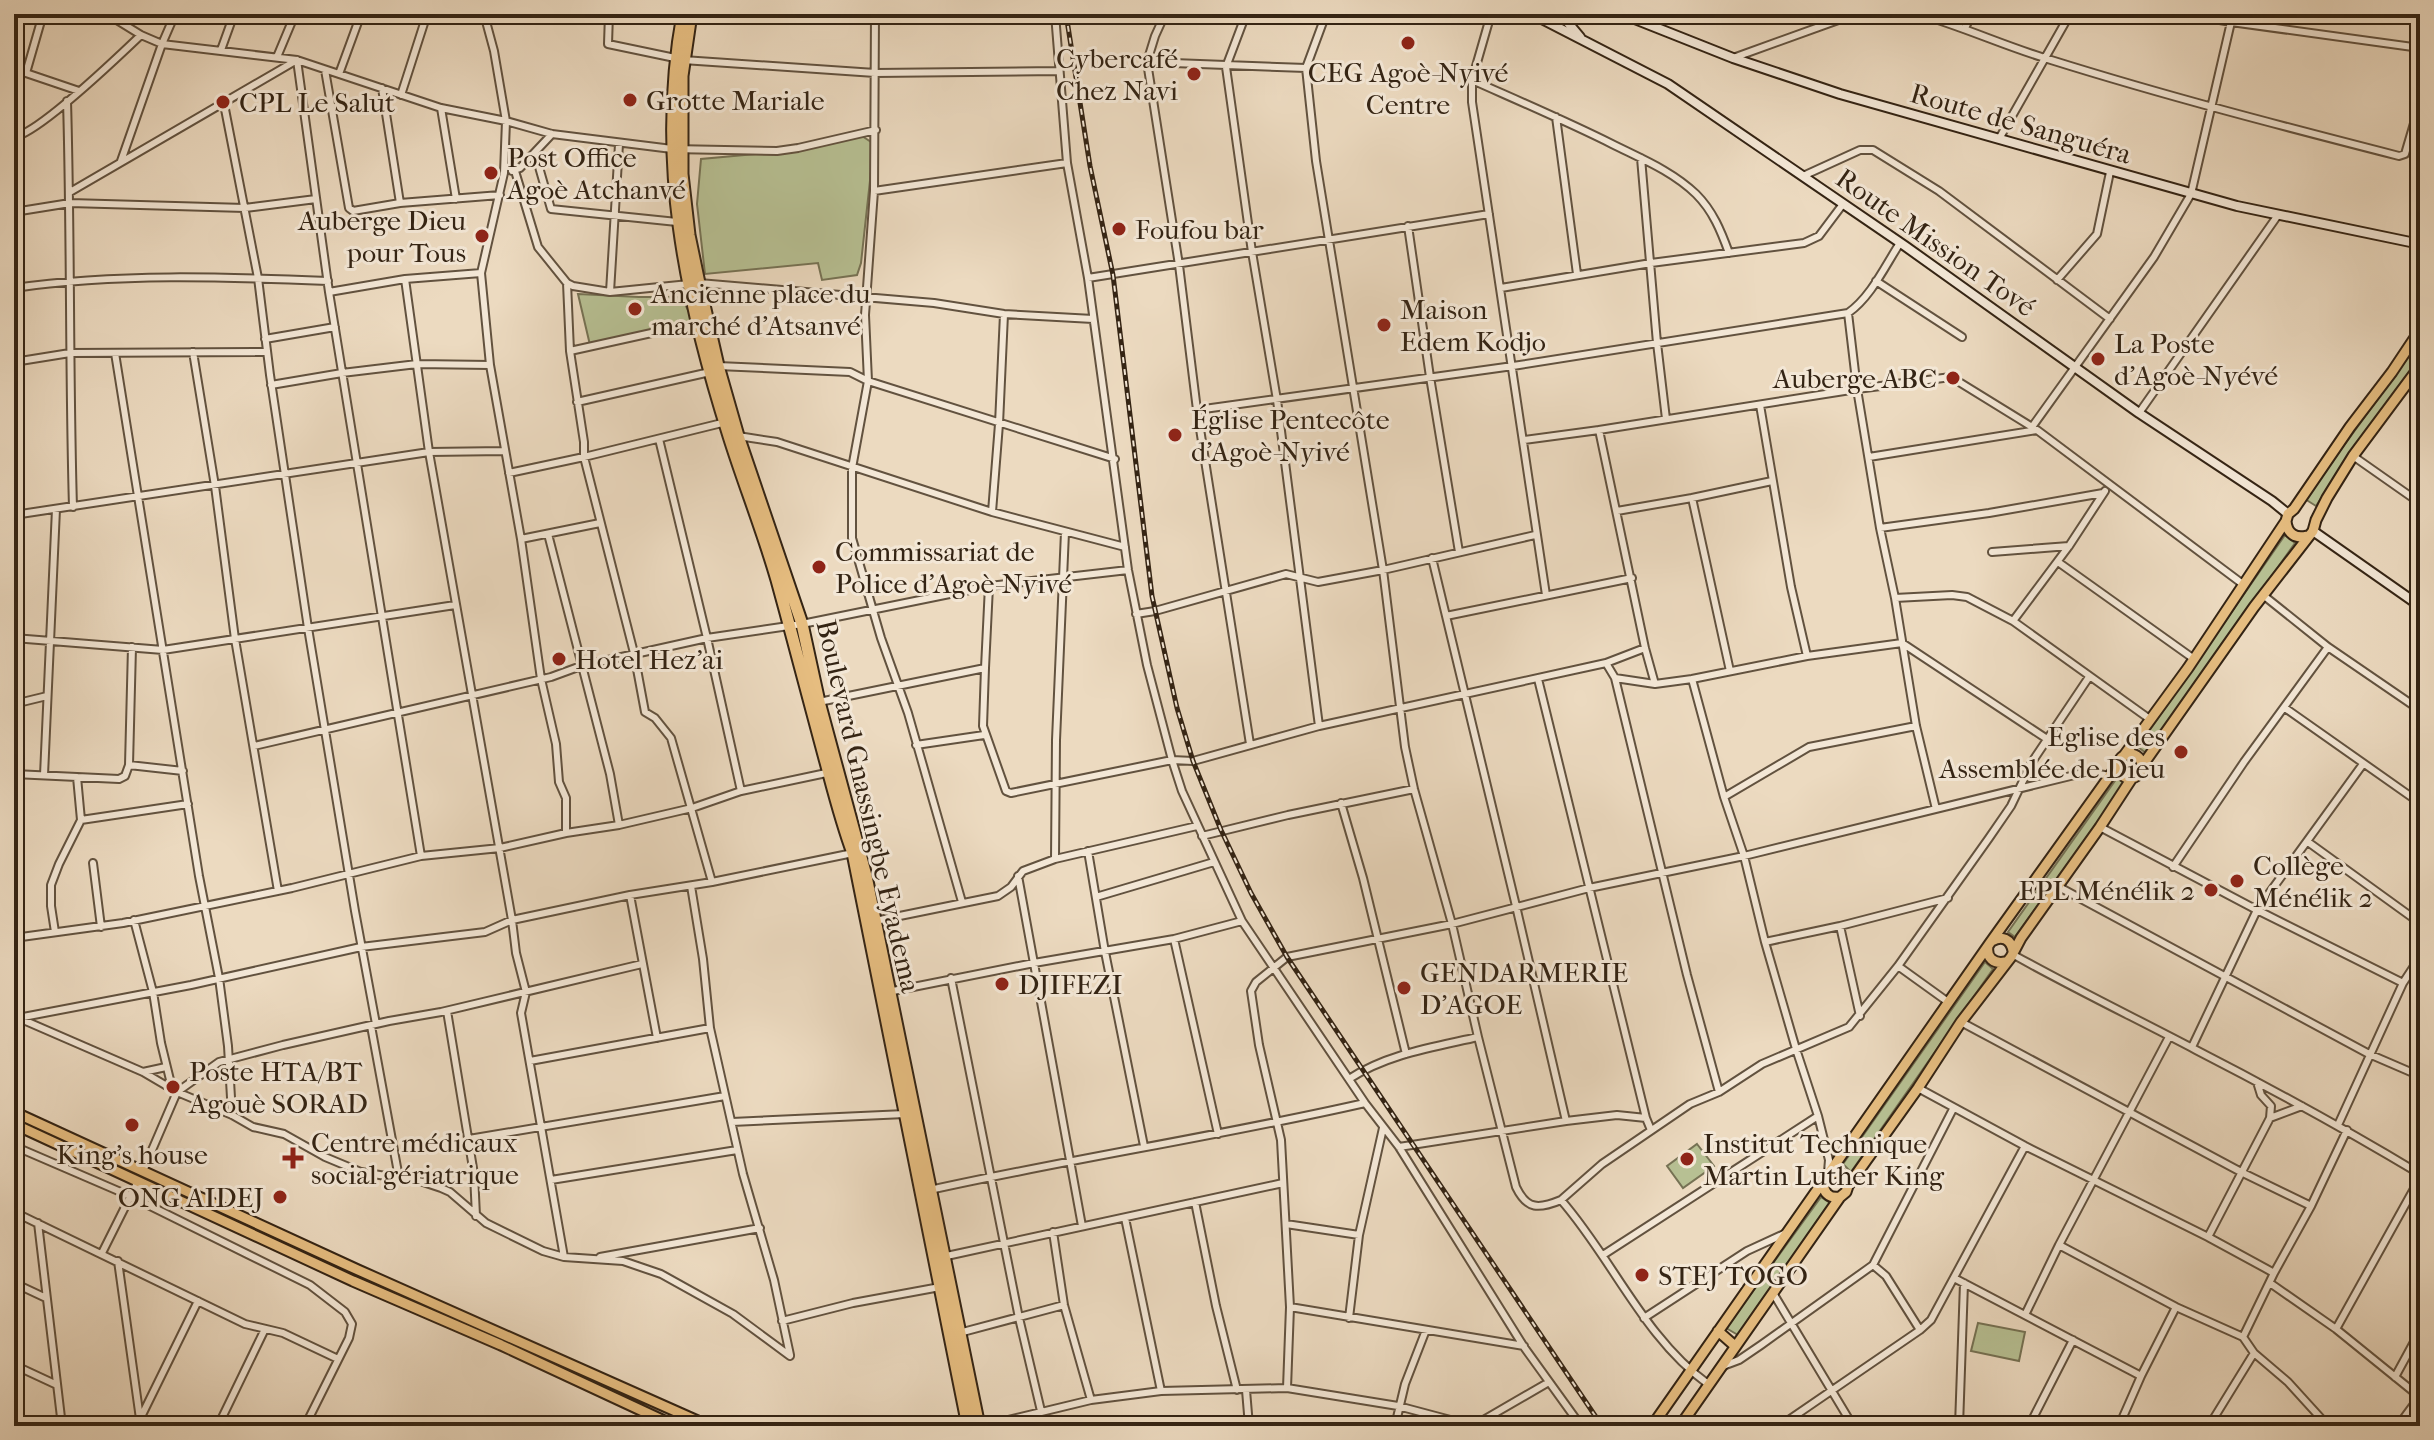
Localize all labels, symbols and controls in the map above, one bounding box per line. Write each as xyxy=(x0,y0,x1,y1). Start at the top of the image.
marker: CEG Agoè-Nyivé Centre xyxy=(1399,34,1417,52)
place label: Cybercafé Chez Navi xyxy=(1056,42,1178,107)
place label: CEG Agoè-Nyivé Centre xyxy=(1308,56,1508,121)
marker: Cybercafé Chez Navi xyxy=(1185,65,1203,83)
street label: Route de Sanguéra xyxy=(1907,76,2136,171)
place label: Grotte Mariale xyxy=(646,84,825,117)
place label: CPL Le Salut xyxy=(239,86,395,119)
marker: Grotte Mariale xyxy=(621,91,639,109)
marker: CPL Le Salut xyxy=(214,93,232,111)
place label: Post Office Agoè Atchanvé xyxy=(506,141,686,206)
street label: Route Mission Tové xyxy=(1830,161,2042,324)
marker: Post Office Agoè Atchanvé xyxy=(482,164,500,182)
place label: Auberge Dieu pour Tous xyxy=(297,204,466,269)
place label: Foufou bar xyxy=(1135,213,1264,246)
marker: Foufou bar xyxy=(1110,220,1128,238)
marker: Auberge Dieu pour Tous xyxy=(473,227,491,245)
place label: Ancienne place du marché d'Atsanvé xyxy=(650,277,871,342)
place label: Maison Edem Kodjo xyxy=(1400,293,1546,358)
marker: Ancienne place du marché d'Atsanvé xyxy=(626,300,644,318)
marker: Maison Edem Kodjo xyxy=(1375,316,1393,334)
place label: La Poste d'Agoè-Nyévé xyxy=(2114,327,2278,392)
marker: La Poste d'Agoè-Nyévé xyxy=(2089,350,2107,368)
place label: Auberge ABC xyxy=(1772,362,1937,395)
marker: Auberge ABC xyxy=(1944,369,1962,387)
place label: Église Pentecôte d'Agoè-Nyivé xyxy=(1191,403,1390,468)
marker: Église Pentecôte d'Agoè-Nyivé xyxy=(1166,426,1184,444)
place label: Commissariat de Police d'Agoè-Nyivé xyxy=(835,535,1072,600)
marker: Commissariat de Police d'Agoè-Nyivé xyxy=(810,558,828,576)
street label: Boulevard Gnassingbe Eyadema xyxy=(810,616,928,997)
place label: Hotel Hez'ai xyxy=(575,643,723,676)
marker: Hotel Hez'ai xyxy=(550,650,568,668)
place label: Eglise des Assemblée de Dieu xyxy=(1938,720,2165,785)
marker: Eglise des Assemblée de Dieu xyxy=(2172,743,2190,761)
place label: Collège Ménélik 2 xyxy=(2253,849,2373,914)
marker: Collège Ménélik 2 xyxy=(2228,872,2246,890)
place label: EPL Ménélik 2 xyxy=(2018,874,2195,907)
marker: EPL Ménélik 2 xyxy=(2202,881,2220,899)
place label: GENDARMERIE D'AGOE xyxy=(1420,956,1628,1021)
place label: DJIFEZI xyxy=(1018,968,1123,1001)
marker: DJIFEZI xyxy=(993,975,1011,993)
marker: GENDARMERIE D'AGOE xyxy=(1395,979,1413,997)
place label: Poste HTA/BT Agouè SORAD xyxy=(188,1055,368,1120)
marker: Poste HTA/BT Agouè SORAD xyxy=(164,1078,182,1096)
marker: King's house xyxy=(123,1116,141,1134)
place label: Centre médicaux social gériatrique xyxy=(311,1126,519,1191)
place label: Institut Technique Martin Luther King xyxy=(1703,1127,1945,1192)
place label: King's house xyxy=(56,1138,208,1171)
marker: Centre médicaux social gériatrique xyxy=(282,1147,304,1169)
marker: Institut Technique Martin Luther King xyxy=(1678,1150,1696,1168)
place label: ONG AIDEJ xyxy=(118,1181,264,1214)
marker: ONG AIDEJ xyxy=(271,1188,289,1206)
place label: STEJ TOGO xyxy=(1658,1259,1808,1292)
marker: STEJ TOGO xyxy=(1633,1266,1651,1284)

